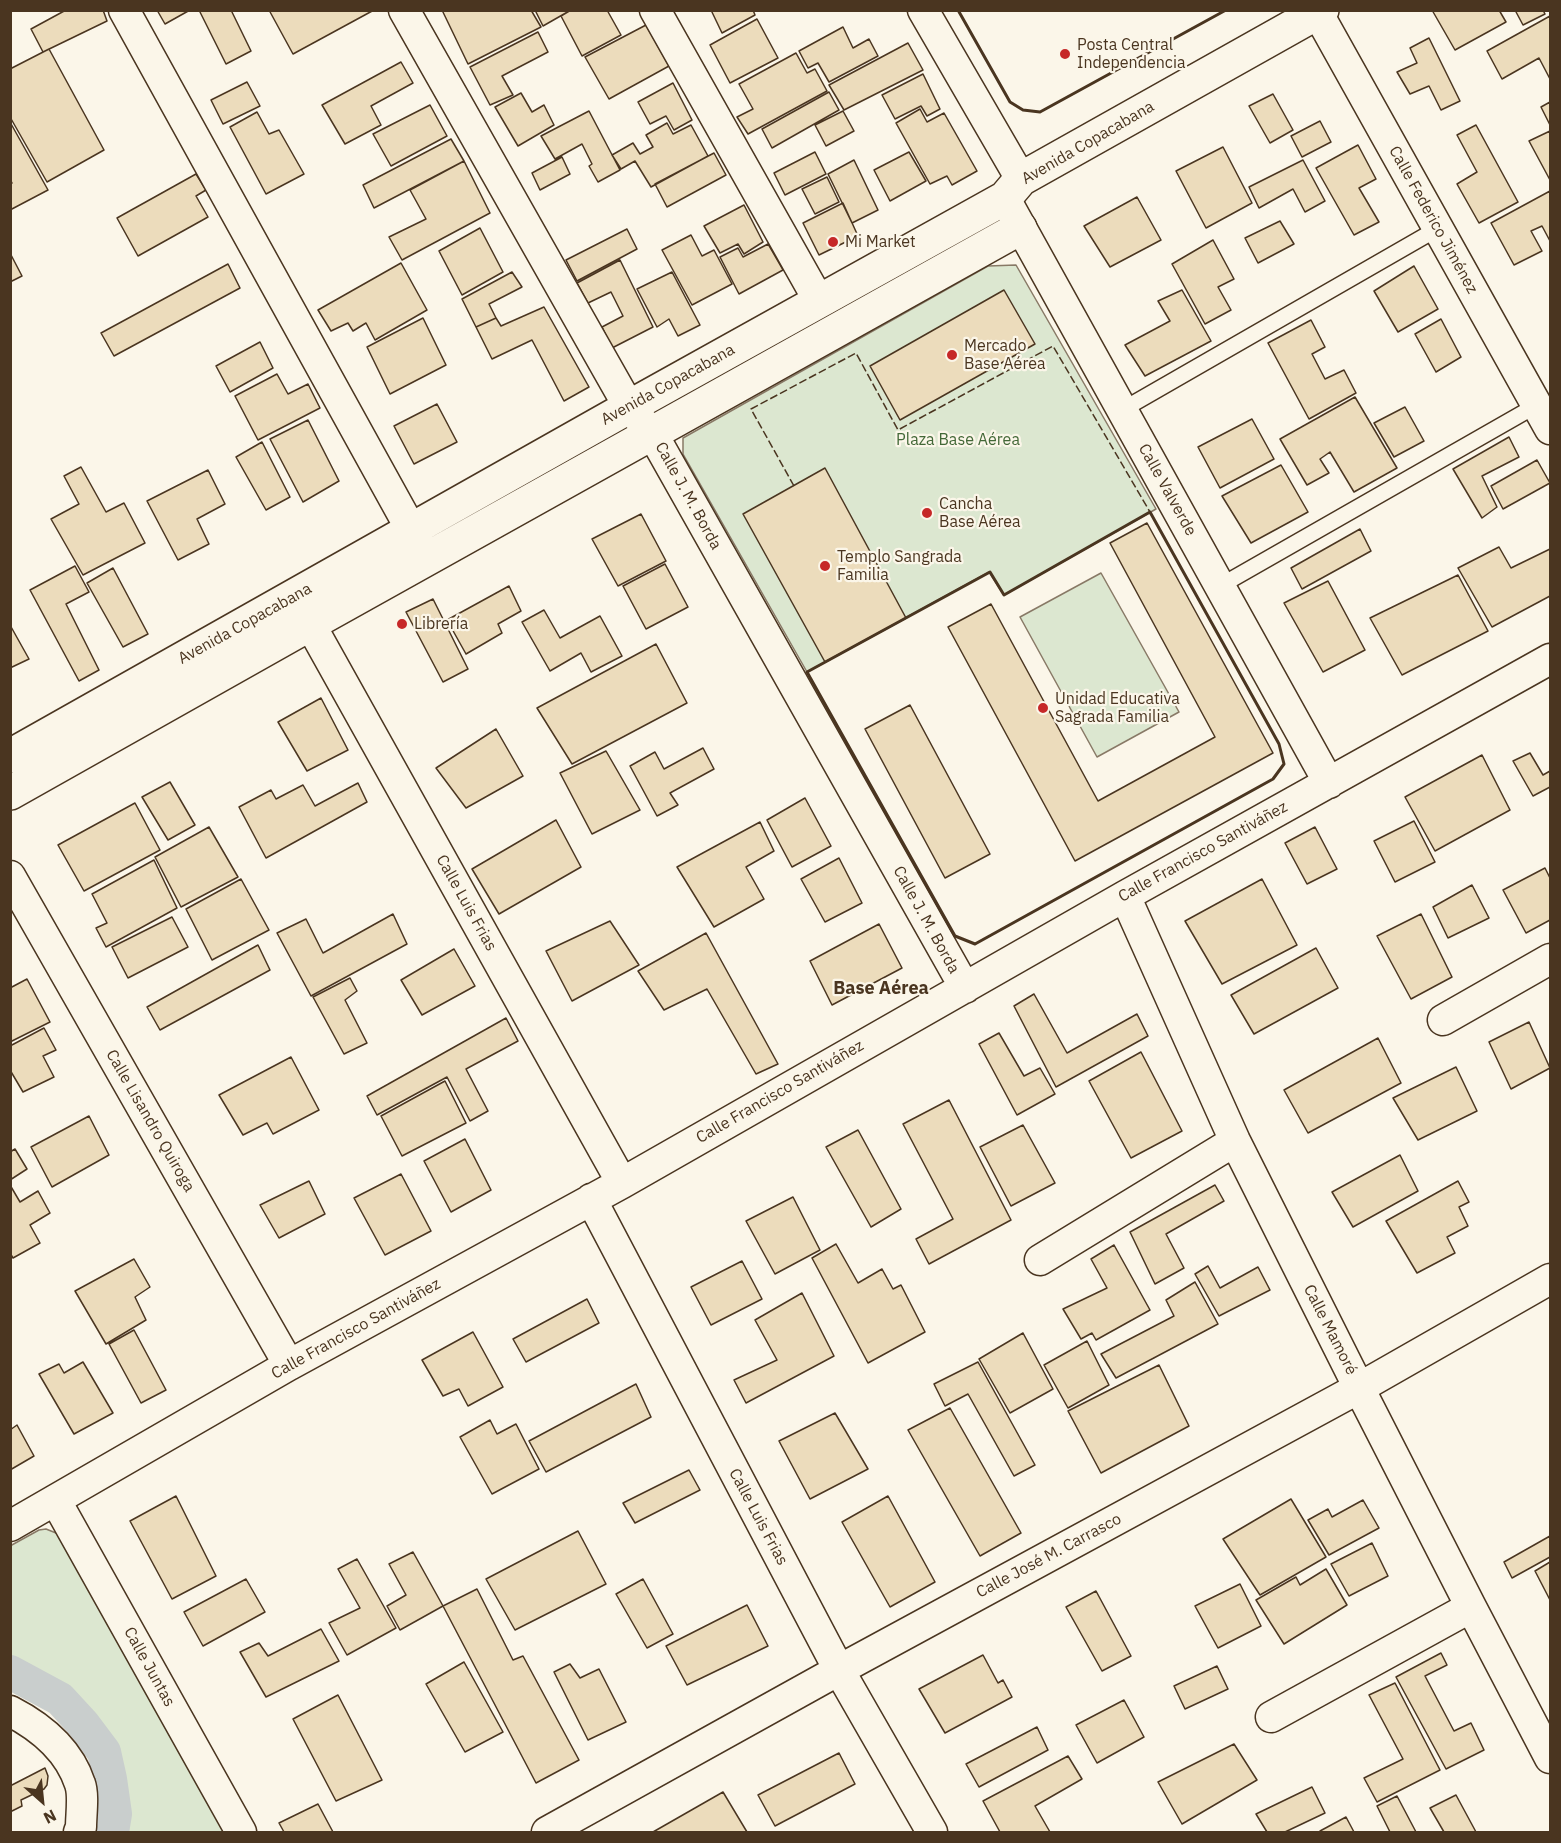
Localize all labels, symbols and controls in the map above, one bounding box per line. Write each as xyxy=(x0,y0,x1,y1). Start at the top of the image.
place label: Posta Central Independencia xyxy=(1077,35,1185,73)
marker: Posta Central Independencia xyxy=(1058,47,1072,61)
street label: Avenida Copacabana xyxy=(1018,97,1158,189)
street label: Calle Federico Jiménez xyxy=(1384,143,1482,297)
place label: Mi Market xyxy=(845,232,916,252)
marker: Mi Market xyxy=(826,235,840,249)
place label: Mercado Base Aérea xyxy=(964,336,1046,374)
street label: Avenida Copacabana xyxy=(598,340,738,430)
marker: Mercado Base Aérea xyxy=(945,348,959,362)
park label: Plaza Base Aérea xyxy=(896,430,1020,450)
street label: Calle J. M. Borda xyxy=(651,439,725,553)
street label: Calle Valverde xyxy=(1134,441,1200,539)
place label: Cancha Base Aérea xyxy=(939,494,1021,532)
marker: Cancha Base Aérea xyxy=(920,506,934,520)
place label: Templo Sangrada Familia xyxy=(837,547,962,585)
marker: Templo Sangrada Familia xyxy=(818,559,832,573)
street label: Avenida Copacabana xyxy=(175,579,315,669)
place label: Librería xyxy=(414,614,468,634)
marker: Librería xyxy=(395,617,409,631)
place label: Unidad Educativa Sagrada Familia xyxy=(1055,689,1180,727)
marker: Unidad Educativa Sagrada Familia xyxy=(1036,701,1050,715)
street label: Calle Francisco Santiváñez xyxy=(1115,797,1291,907)
street label: Calle Luis Frias xyxy=(432,852,500,954)
street label: Calle J. M. Borda xyxy=(889,863,963,977)
district label: Base Aérea xyxy=(833,978,929,1000)
street label: Calle Francisco Santiváñez xyxy=(693,1036,867,1148)
street label: Calle Lisandro Quiroga xyxy=(101,1046,199,1196)
street label: Calle Francisco Santiváñez xyxy=(268,1274,444,1384)
street label: Calle Mamoré xyxy=(1299,1282,1361,1378)
street label: Calle Luis Frias xyxy=(724,1465,792,1569)
street label: Calle José M. Carrasco xyxy=(973,1510,1125,1602)
street label: Calle Juntas xyxy=(119,1624,179,1710)
north arrow xyxy=(12,1771,72,1831)
text: N xyxy=(40,1805,60,1829)

